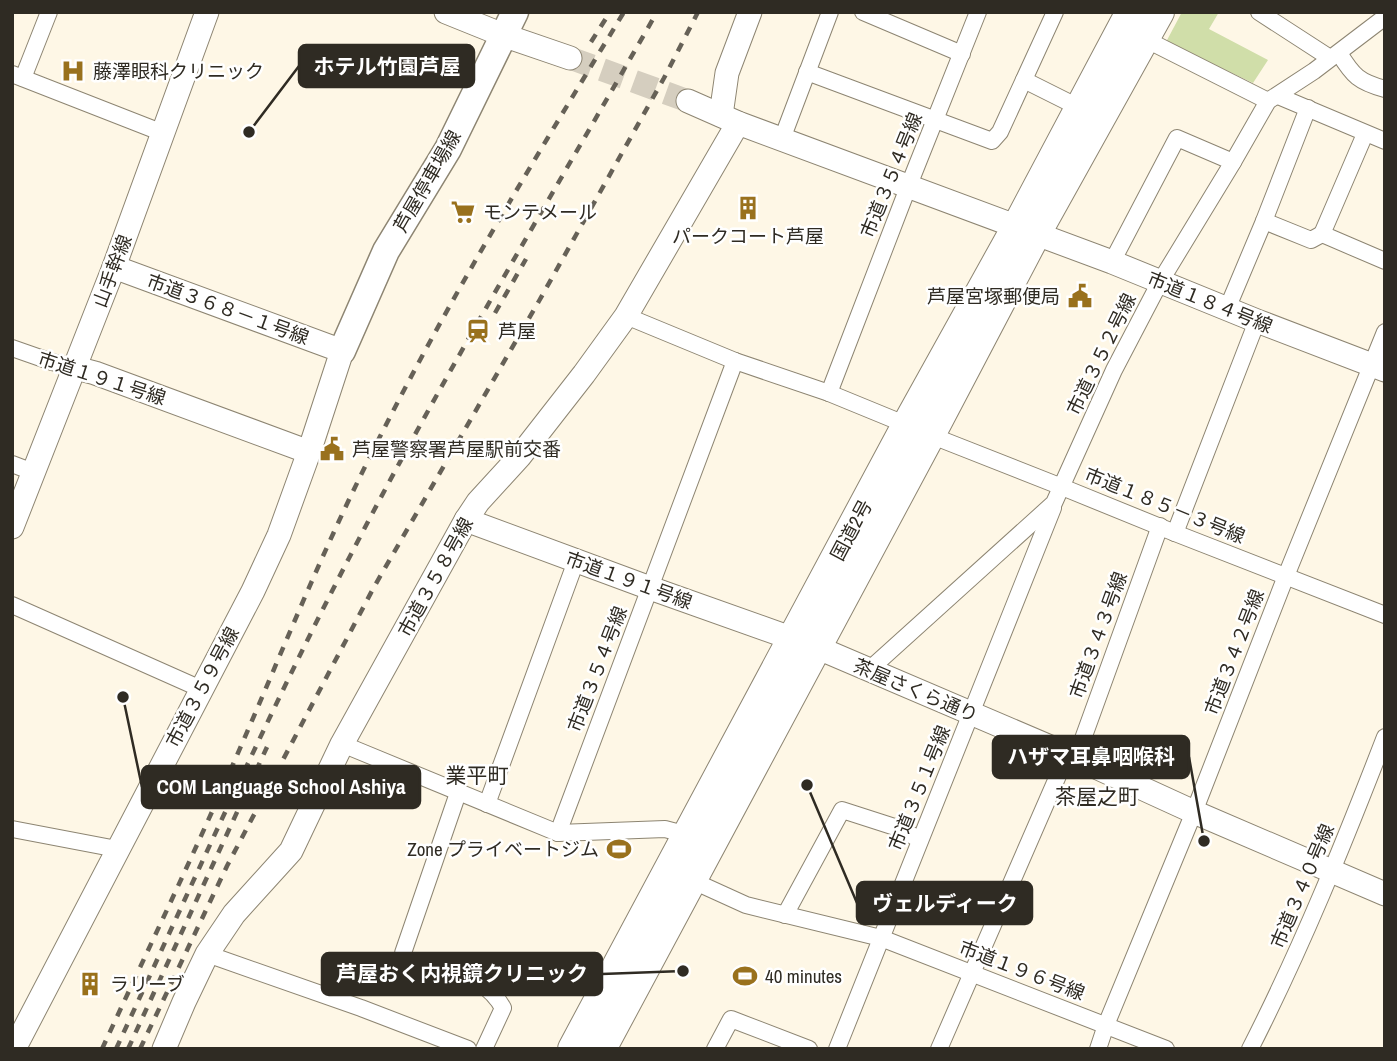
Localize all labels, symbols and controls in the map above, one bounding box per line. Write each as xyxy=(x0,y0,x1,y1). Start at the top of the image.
callout: ホテル竹園芦屋 xyxy=(299,45,474,87)
text: ホテル竹園芦屋 xyxy=(314,52,461,81)
hospital icon: 藤澤眼科クリニック xyxy=(59,57,87,85)
place label: 藤澤眼科クリニック xyxy=(93,58,264,84)
street label: 市道３５４号線 xyxy=(854,108,928,242)
street label: 芦屋停車場線 xyxy=(387,125,467,237)
building icon: パークコート芦屋 xyxy=(734,194,762,222)
supermarket icon: モンテメール xyxy=(449,198,477,226)
place label: モンテメール xyxy=(483,199,597,225)
place label: パークコート芦屋 xyxy=(672,223,824,249)
street label: 山手幹線 xyxy=(86,231,138,311)
street label: 市道１８４号線 xyxy=(1143,265,1277,339)
street label: 市道３６８－１号線 xyxy=(143,268,313,350)
public building icon: 芦屋宮塚郵便局 xyxy=(1066,282,1094,310)
place label: 芦屋宮塚郵便局 xyxy=(927,283,1060,309)
street label: 市道３５２号線 xyxy=(1060,289,1142,419)
station icon: 芦屋 xyxy=(464,317,492,345)
place label: 芦屋 xyxy=(498,318,536,344)
street label: 市道１９１号線 xyxy=(35,345,169,411)
public building icon: 芦屋警察署芦屋駅前交番 xyxy=(318,435,346,463)
place label: 芦屋警察署芦屋駅前交番 xyxy=(352,436,561,462)
street label: 市道１８５－３号線 xyxy=(1081,461,1249,549)
street label: 国道2号 xyxy=(824,495,878,565)
street label: 市道３５８号線 xyxy=(391,513,479,641)
street label: 市道１９１号線 xyxy=(562,545,696,615)
street label: 市道３４３号線 xyxy=(1063,568,1133,702)
street label: 市道３４２号線 xyxy=(1198,585,1270,719)
street label: 市道３５４号線 xyxy=(561,602,633,736)
street label: 市道３５９号線 xyxy=(159,622,245,752)
street label: 茶屋さくら通り xyxy=(850,652,982,728)
street label: 市道３５１号線 xyxy=(882,721,956,855)
callout: ハザマ耳鼻咽喉科 xyxy=(993,736,1189,778)
text: ハザマ耳鼻咽喉科 xyxy=(1007,742,1175,771)
district label: 業平町 xyxy=(446,761,509,790)
callout: COM Language School Ashiya xyxy=(142,766,420,808)
text: COM Language School Ashiya xyxy=(156,772,406,801)
district label: 茶屋之町 xyxy=(1055,782,1139,811)
street label: 市道３４０号線 xyxy=(1264,820,1340,952)
sports icon: Zone プライベートジム xyxy=(605,835,633,863)
place label: Zone プライベートジム xyxy=(407,836,599,862)
callout: ヴェルディーク xyxy=(857,882,1032,924)
text: ヴェルディーク xyxy=(872,889,1018,918)
street label: 市道１９６号線 xyxy=(955,934,1089,1006)
callout: 芦屋おく内視鏡クリニック xyxy=(322,953,602,995)
text: 芦屋おく内視鏡クリニック xyxy=(336,959,588,988)
sports icon: 40 minutes xyxy=(731,962,759,990)
place label: 40 minutes xyxy=(765,963,842,989)
building icon: ラリーブ xyxy=(76,970,104,998)
place label: ラリーブ xyxy=(110,971,185,997)

